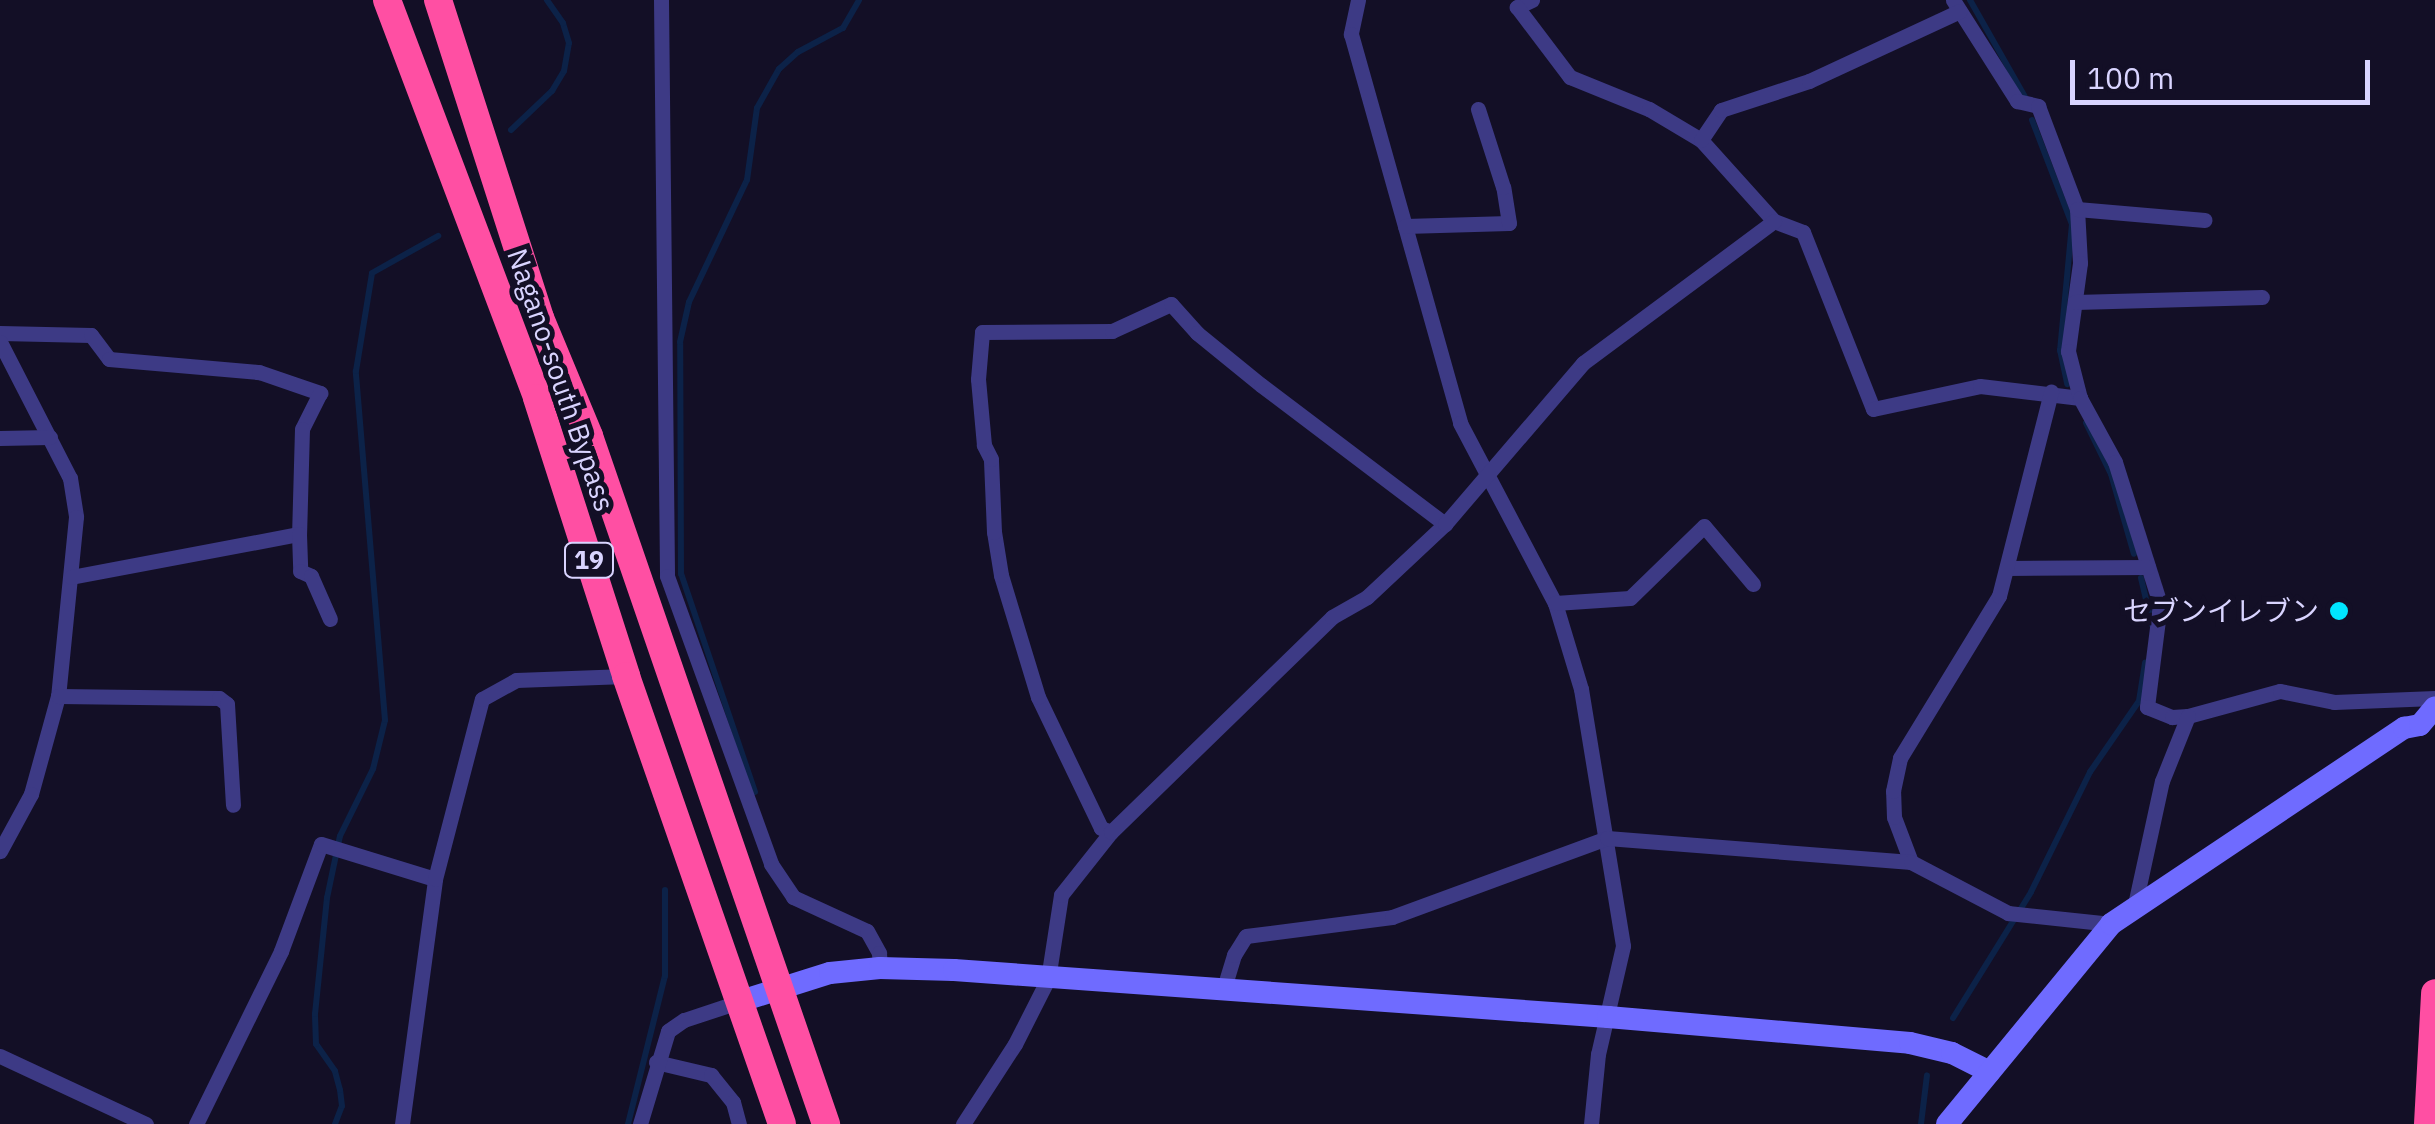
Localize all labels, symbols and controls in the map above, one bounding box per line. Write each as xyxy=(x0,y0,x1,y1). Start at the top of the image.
scale bar xyxy=(2075,40,2375,102)
text: 100 m xyxy=(2087,58,2174,97)
street label: Nagano-south Bypass xyxy=(500,244,622,516)
road number: 19 xyxy=(564,540,614,580)
place label: セブンイレブン xyxy=(2123,594,2319,628)
marker: セブンイレブン xyxy=(2328,600,2350,622)

